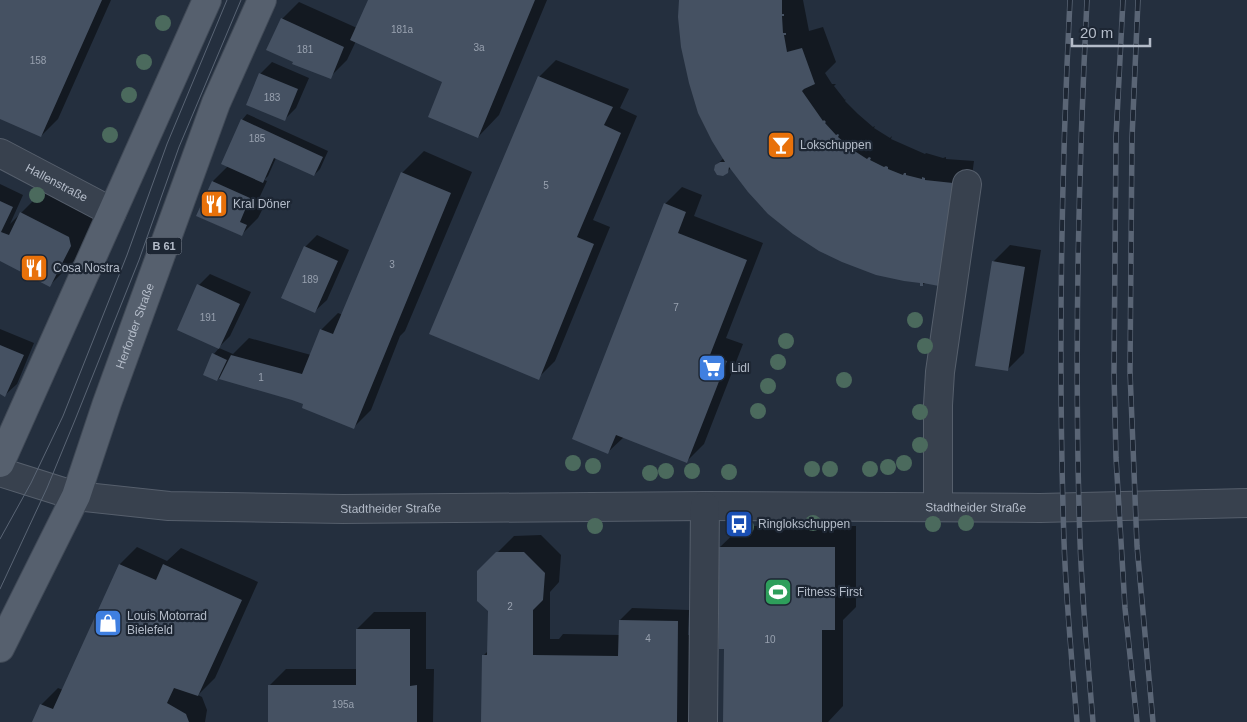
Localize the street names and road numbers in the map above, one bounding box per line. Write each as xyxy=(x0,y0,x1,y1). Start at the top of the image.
street label: Hallenstraße xyxy=(23,161,90,205)
road number: B 61 xyxy=(146,238,182,255)
street label: Herforder Straße xyxy=(113,281,157,371)
street label: Stadtheider Straße xyxy=(925,500,1027,515)
street label: Stadtheider Straße xyxy=(340,501,442,516)

